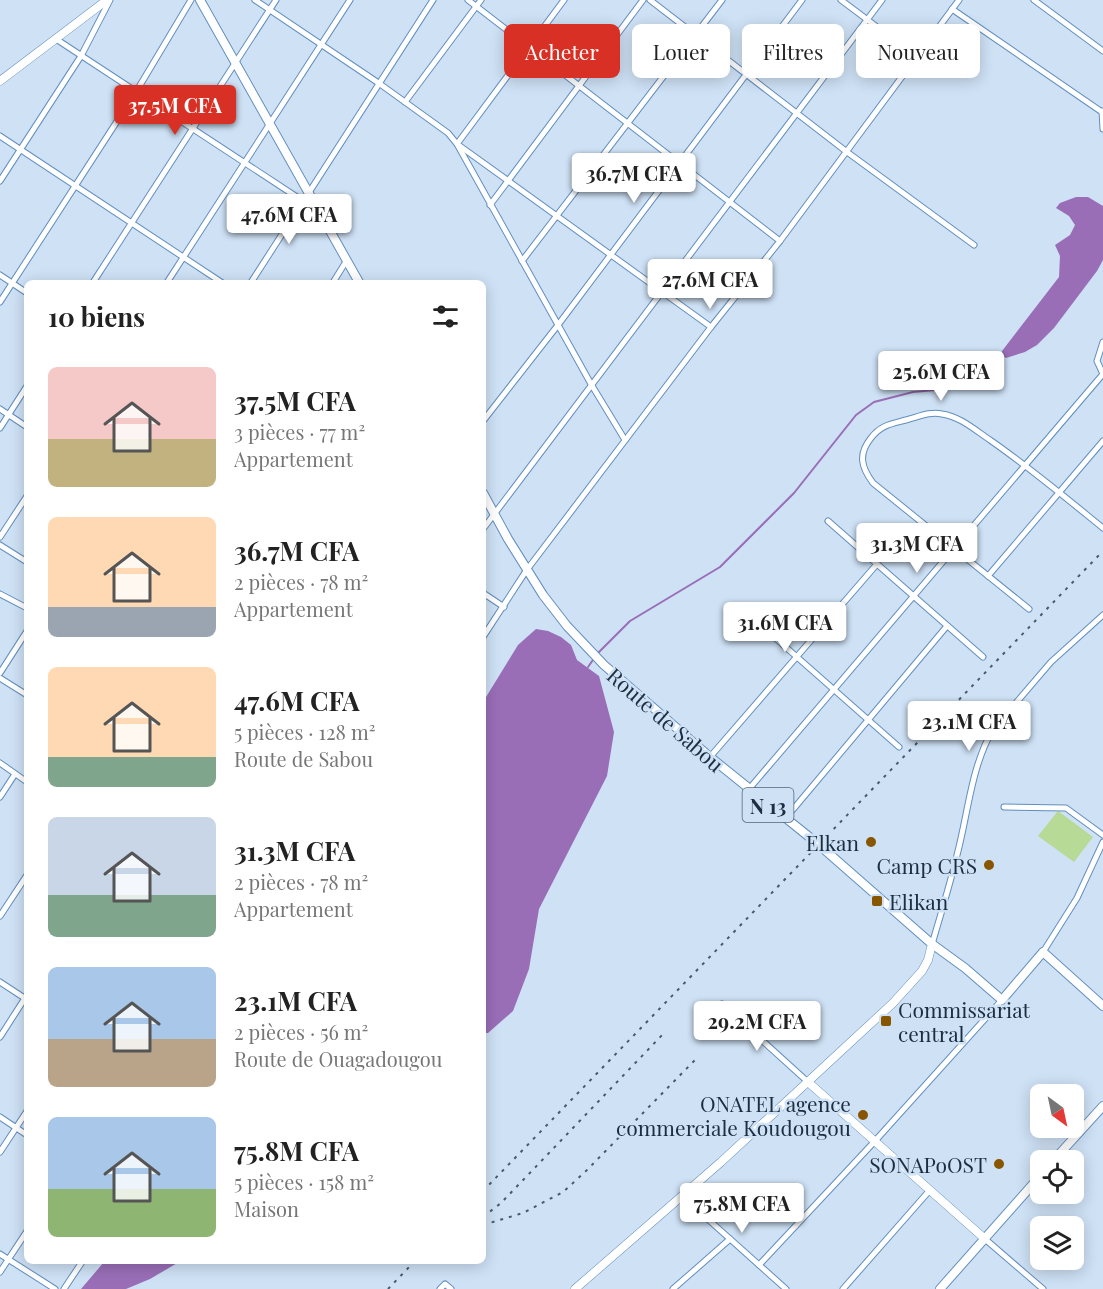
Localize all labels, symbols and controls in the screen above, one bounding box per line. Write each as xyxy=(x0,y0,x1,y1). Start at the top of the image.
chip: Acheter xyxy=(504,24,620,78)
chip: Louer xyxy=(632,24,730,78)
chip: Filtres xyxy=(742,24,844,78)
chip: Nouveau xyxy=(856,24,980,78)
pin: 37.5M CFA xyxy=(106,85,244,136)
text: 37.5M CFA xyxy=(128,91,222,118)
pin: 36.7M CFA xyxy=(565,153,703,204)
text: 36.7M CFA xyxy=(586,159,682,186)
pin: 47.6M CFA xyxy=(220,194,358,245)
text: 47.6M CFA xyxy=(241,200,337,227)
pin: 27.6M CFA xyxy=(641,259,779,310)
text: 27.6M CFA xyxy=(662,265,758,292)
text: 10 biens xyxy=(48,299,145,334)
icon: filters xyxy=(429,300,462,333)
pin: 25.6M CFA xyxy=(872,351,1010,402)
text: 25.6M CFA xyxy=(892,357,990,384)
text: 37.5M CFA xyxy=(234,383,356,418)
icon: home xyxy=(96,391,168,463)
text: 3 pièces · 77 m² xyxy=(234,418,365,445)
text: Appartement xyxy=(234,445,353,472)
pin: 31.3M CFA xyxy=(848,523,986,574)
text: 31.3M CFA xyxy=(870,529,964,556)
text: 36.7M CFA xyxy=(234,533,359,568)
icon: home xyxy=(96,541,168,613)
text: 2 pièces · 78 m² xyxy=(234,568,368,595)
text: Appartement xyxy=(234,595,353,622)
pin: 31.6M CFA xyxy=(716,602,854,653)
text: 31.6M CFA xyxy=(737,608,833,635)
street label: Route de Sabou xyxy=(602,661,730,777)
text: 47.6M CFA xyxy=(234,683,360,718)
icon: home xyxy=(96,691,168,763)
pin: 23.1M CFA xyxy=(900,701,1038,752)
text: 23.1M CFA xyxy=(922,707,1016,734)
text: 5 pièces · 128 m² xyxy=(234,718,376,745)
text: Route de Sabou xyxy=(234,745,373,772)
road number: N 13 xyxy=(742,788,794,822)
place label: Elkan xyxy=(806,828,859,856)
text: 31.3M CFA xyxy=(234,833,355,868)
marker: Elkan xyxy=(864,835,878,849)
icon: home xyxy=(96,841,168,913)
place label: Camp CRS xyxy=(877,851,977,879)
marker: Camp CRS xyxy=(982,858,996,872)
text: 2 pièces · 78 m² xyxy=(234,868,368,895)
place label: Elikan xyxy=(889,887,949,915)
marker: Elikan xyxy=(870,894,884,908)
text: Appartement xyxy=(234,895,353,922)
text: 23.1M CFA xyxy=(234,983,357,1018)
icon: home xyxy=(96,991,168,1063)
place label: Commissariat central xyxy=(898,995,1031,1047)
pin: 29.2M CFA xyxy=(688,1001,826,1052)
text: 29.2M CFA xyxy=(708,1007,806,1034)
marker: Commissariat central xyxy=(879,1014,893,1028)
text: 2 pièces · 56 m² xyxy=(234,1018,368,1045)
text: Route de Ouagadougou xyxy=(234,1045,442,1072)
north arrow xyxy=(1030,1084,1084,1138)
map controls xyxy=(1030,1084,1084,1270)
place label: ONATEL agence commerciale Koudougou xyxy=(616,1089,851,1141)
marker: ONATEL agence commerciale Koudougou xyxy=(856,1108,870,1122)
text: 75.8M CFA xyxy=(234,1133,359,1168)
icon: home xyxy=(96,1141,168,1213)
place label: SONAPoOST xyxy=(869,1150,987,1178)
button: locate xyxy=(1030,1150,1084,1204)
marker: SONAPoOST xyxy=(992,1157,1006,1171)
text: 5 pièces · 158 m² xyxy=(234,1168,374,1195)
pin: 75.8M CFA xyxy=(673,1183,811,1234)
text: 75.8M CFA xyxy=(694,1189,790,1216)
text: Maison xyxy=(234,1195,299,1222)
button: layers xyxy=(1030,1216,1084,1270)

